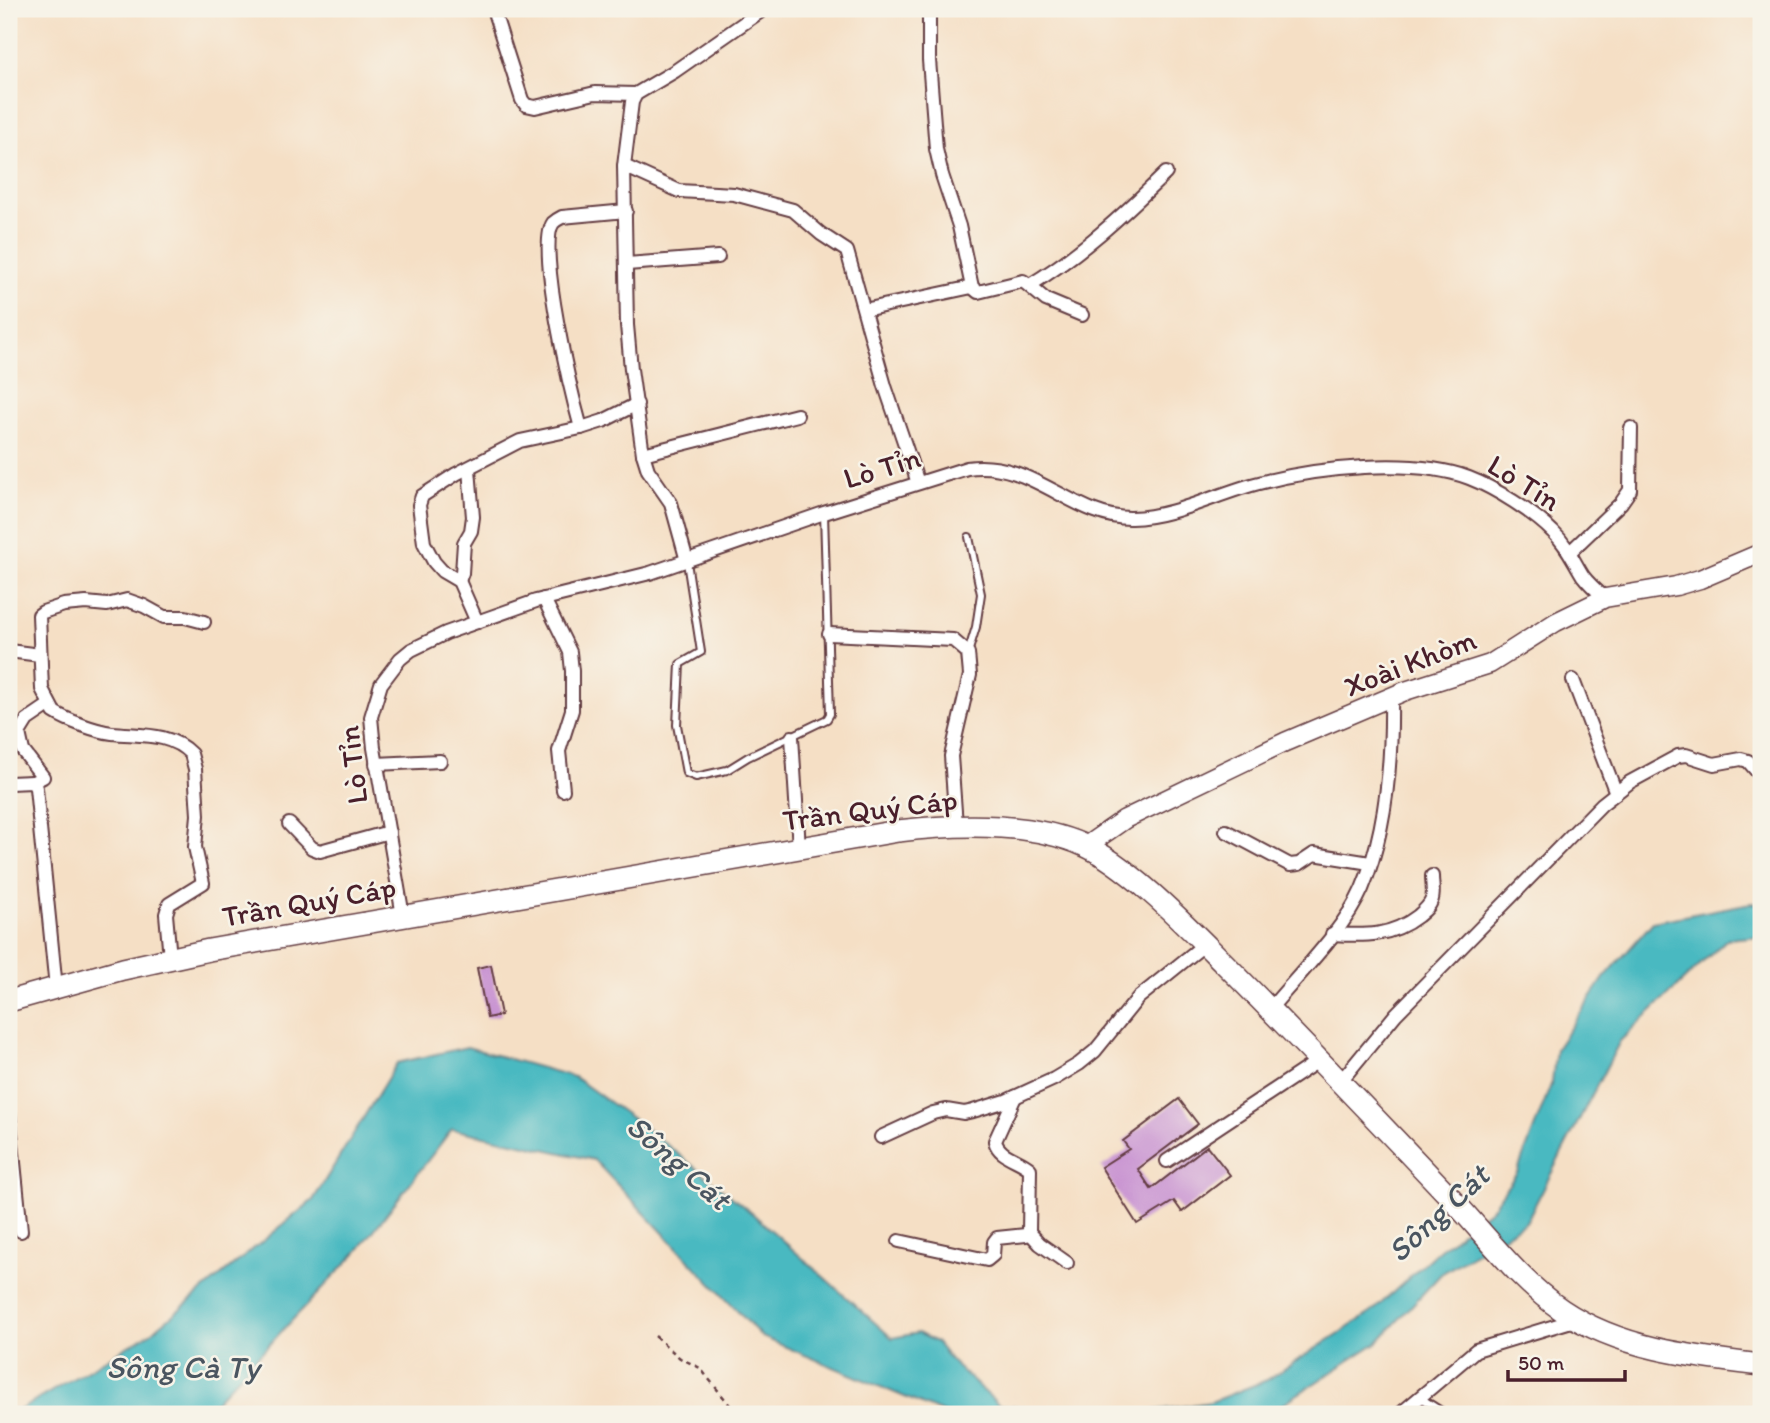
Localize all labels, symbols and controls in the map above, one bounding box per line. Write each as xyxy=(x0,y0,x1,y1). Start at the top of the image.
street label: Lò Tỉn xyxy=(839,438,925,497)
street label: Lò Tỉn xyxy=(1481,446,1567,519)
street label: Xoài Khòm xyxy=(1339,620,1481,705)
street label: Lò Tỉn xyxy=(329,724,376,806)
street label: Trần Quý Cáp xyxy=(780,780,959,839)
street label: Trần Quý Cáp xyxy=(219,868,399,935)
water label: Sông Cát xyxy=(619,1107,741,1219)
water label: Sông Cát xyxy=(1379,1154,1499,1270)
scale bar xyxy=(1508,1339,1625,1383)
water label: Sông Cà Ty xyxy=(106,1348,263,1386)
text: 50 m xyxy=(1518,1350,1565,1375)

